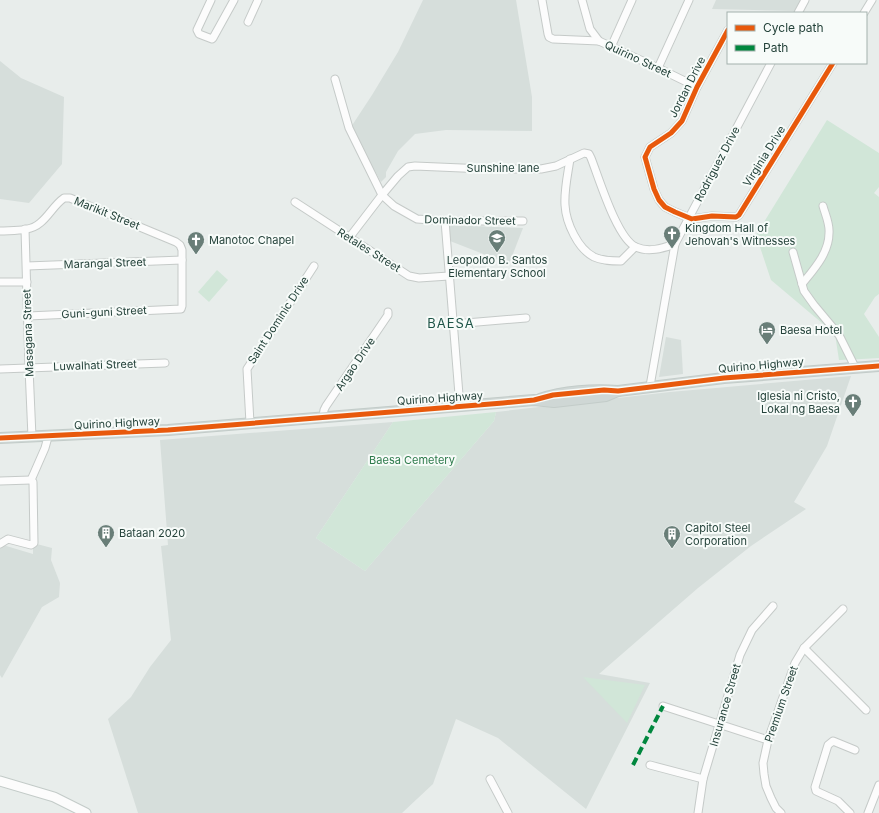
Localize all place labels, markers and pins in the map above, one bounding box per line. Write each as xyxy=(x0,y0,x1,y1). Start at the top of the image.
place label: Kingdom Hall of Jehovah's Witnesses xyxy=(685,221,796,248)
church icon: Kingdom Hall of Jehovah's Witnesses xyxy=(662,224,682,249)
school or university icon: Leopoldo B. Santos Elementary School xyxy=(487,228,507,253)
church icon: Manotoc Chapel xyxy=(186,230,206,255)
place label: Manotoc Chapel xyxy=(209,233,294,247)
place label: Leopoldo B. Santos Elementary School xyxy=(447,253,548,280)
hotel icon: Baesa Hotel xyxy=(757,320,777,345)
place label: Baesa Hotel xyxy=(780,323,842,337)
place label: Iglesia ni Cristo, Lokal ng Baesa xyxy=(757,389,840,416)
church icon: Iglesia ni Cristo, Lokal ng Baesa xyxy=(843,392,863,417)
place label: Capitol Steel Corporation xyxy=(685,521,751,548)
building icon: Bataan 2020 xyxy=(96,523,116,548)
building icon: Capitol Steel Corporation xyxy=(662,524,682,549)
place label: Bataan 2020 xyxy=(119,526,185,540)

